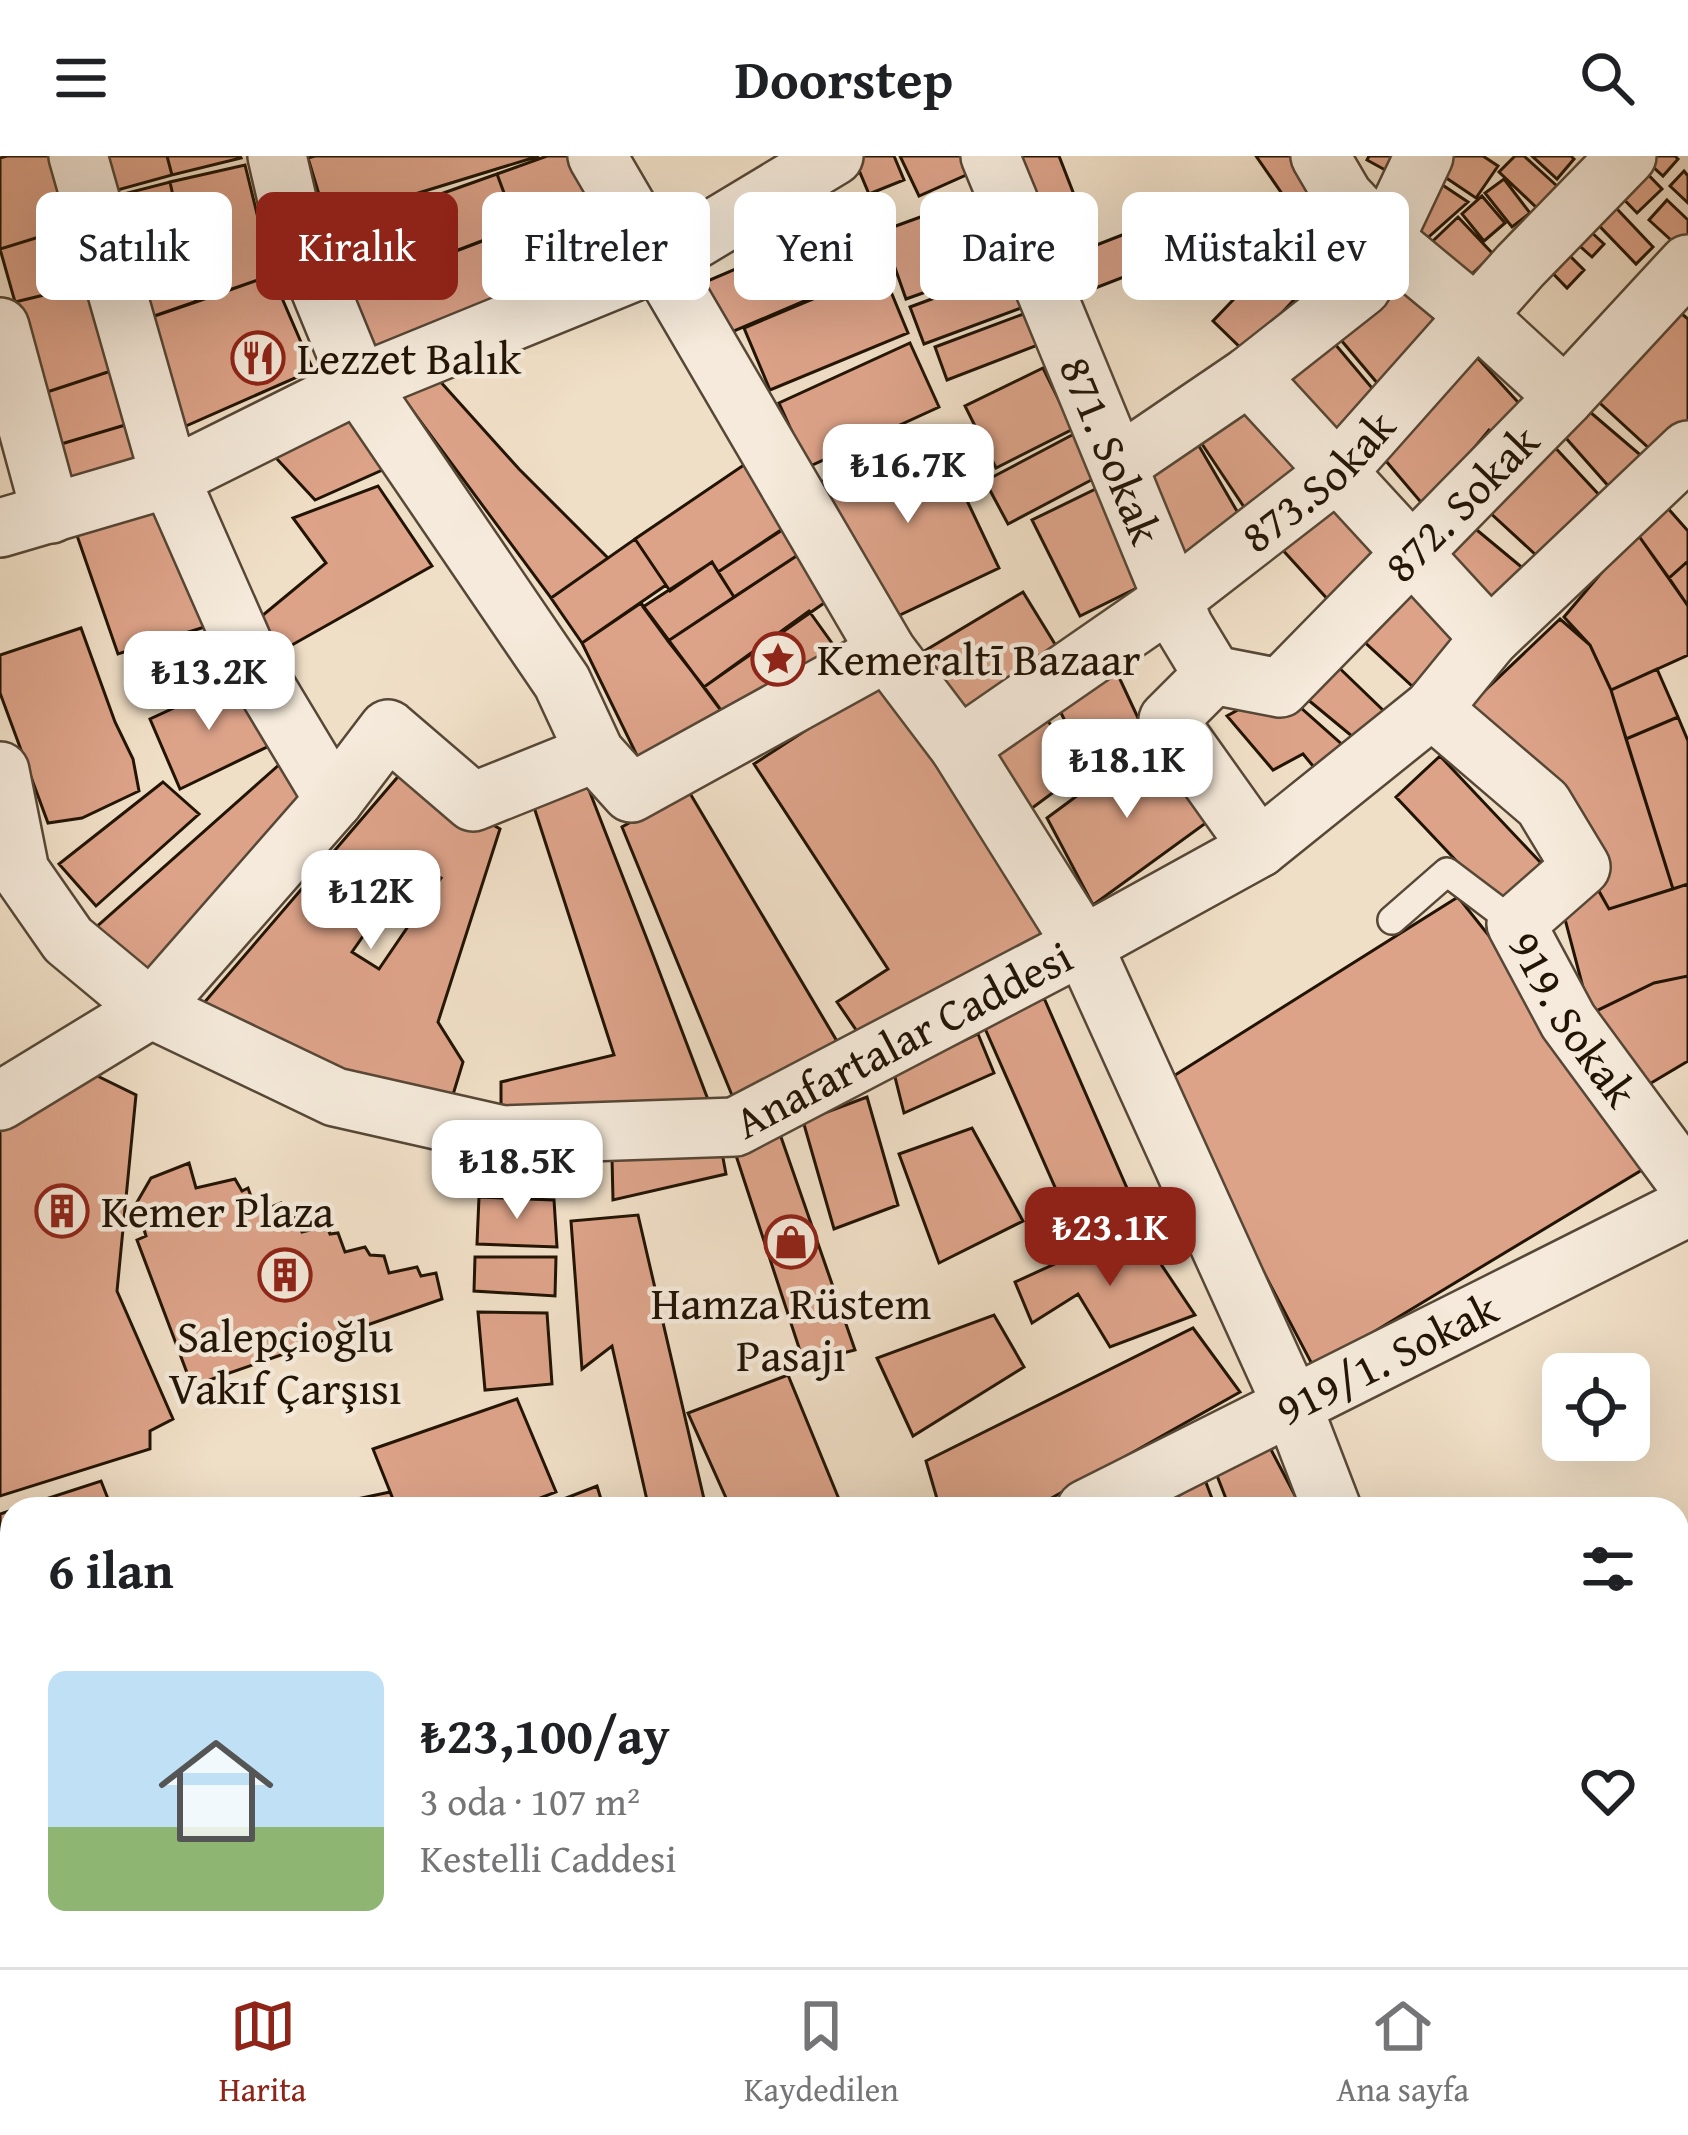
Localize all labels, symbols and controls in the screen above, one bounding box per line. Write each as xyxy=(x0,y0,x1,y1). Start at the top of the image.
text: Doorstep xyxy=(735,39,953,118)
icon: menu xyxy=(48,45,114,111)
icon: search xyxy=(1574,45,1640,111)
chip: Satılık xyxy=(36,192,232,300)
chip: Kiralık xyxy=(256,192,458,300)
chip: Filtreler xyxy=(482,192,710,300)
chip: Yeni xyxy=(734,192,896,300)
chip: Daire xyxy=(920,192,1098,300)
chip: Müstakil ev xyxy=(1122,192,1409,300)
place label: Lezzet Balık xyxy=(297,325,521,390)
restaurant icon: Lezzet Balık xyxy=(230,330,286,386)
street label: 871. Sokak xyxy=(1044,346,1179,554)
street label: 873.Sokak xyxy=(1226,395,1410,567)
street label: 872. Sokak xyxy=(1368,409,1553,596)
pin: ₺16.7K xyxy=(810,424,1006,526)
text: ₺16.7K xyxy=(850,434,966,491)
place label: Kemeraltī Bazaar xyxy=(817,626,1141,691)
pin: ₺13.2K xyxy=(111,631,307,733)
place icon: Kemeraltī Bazaar xyxy=(750,631,806,687)
text: ₺13.2K xyxy=(151,641,267,698)
pin: ₺18.1K xyxy=(1029,719,1225,821)
text: ₺18.1K xyxy=(1069,729,1185,786)
pin: ₺12K xyxy=(300,850,442,952)
text: ₺12K xyxy=(328,860,414,917)
street label: 919. Sokak xyxy=(1493,919,1654,1120)
street label: Anafartalar Caddesi xyxy=(722,923,1083,1154)
pin: ₺18.5K xyxy=(419,1120,615,1222)
text: ₺18.5K xyxy=(459,1130,575,1187)
place label: Kemer Plaza xyxy=(101,1178,334,1243)
building icon: Kemer Plaza xyxy=(34,1183,90,1239)
pin: ₺23.1K xyxy=(1012,1187,1208,1289)
text: ₺23.1K xyxy=(1052,1197,1168,1254)
shop icon: Hamza Rüstem Pasajı xyxy=(763,1214,819,1270)
building icon: Salepçioğlu Vakıf Çarşısı xyxy=(257,1247,313,1303)
place label: Hamza Rüstem Pasajı xyxy=(651,1270,932,1387)
street label: 919/1. Sokak xyxy=(1264,1275,1508,1441)
place label: Salepçioğlu Vakıf Çarşısı xyxy=(168,1303,402,1420)
map controls xyxy=(1542,1353,1650,1461)
button: locate xyxy=(1542,1353,1650,1461)
text: 6 ilan xyxy=(48,1532,174,1607)
icon: filters xyxy=(1575,1536,1641,1602)
text: ₺23,100/ay xyxy=(420,1697,670,1772)
icon: home xyxy=(144,1719,288,1863)
icon: heart xyxy=(1575,1758,1641,1824)
text: 3 oda · 107 m² xyxy=(420,1772,640,1829)
text: Kestelli Caddesi xyxy=(420,1829,676,1886)
tab: Harita xyxy=(219,1993,306,2113)
tab: Kaydedilen xyxy=(744,1993,899,2113)
tab: Ana sayfa xyxy=(1336,1993,1469,2113)

